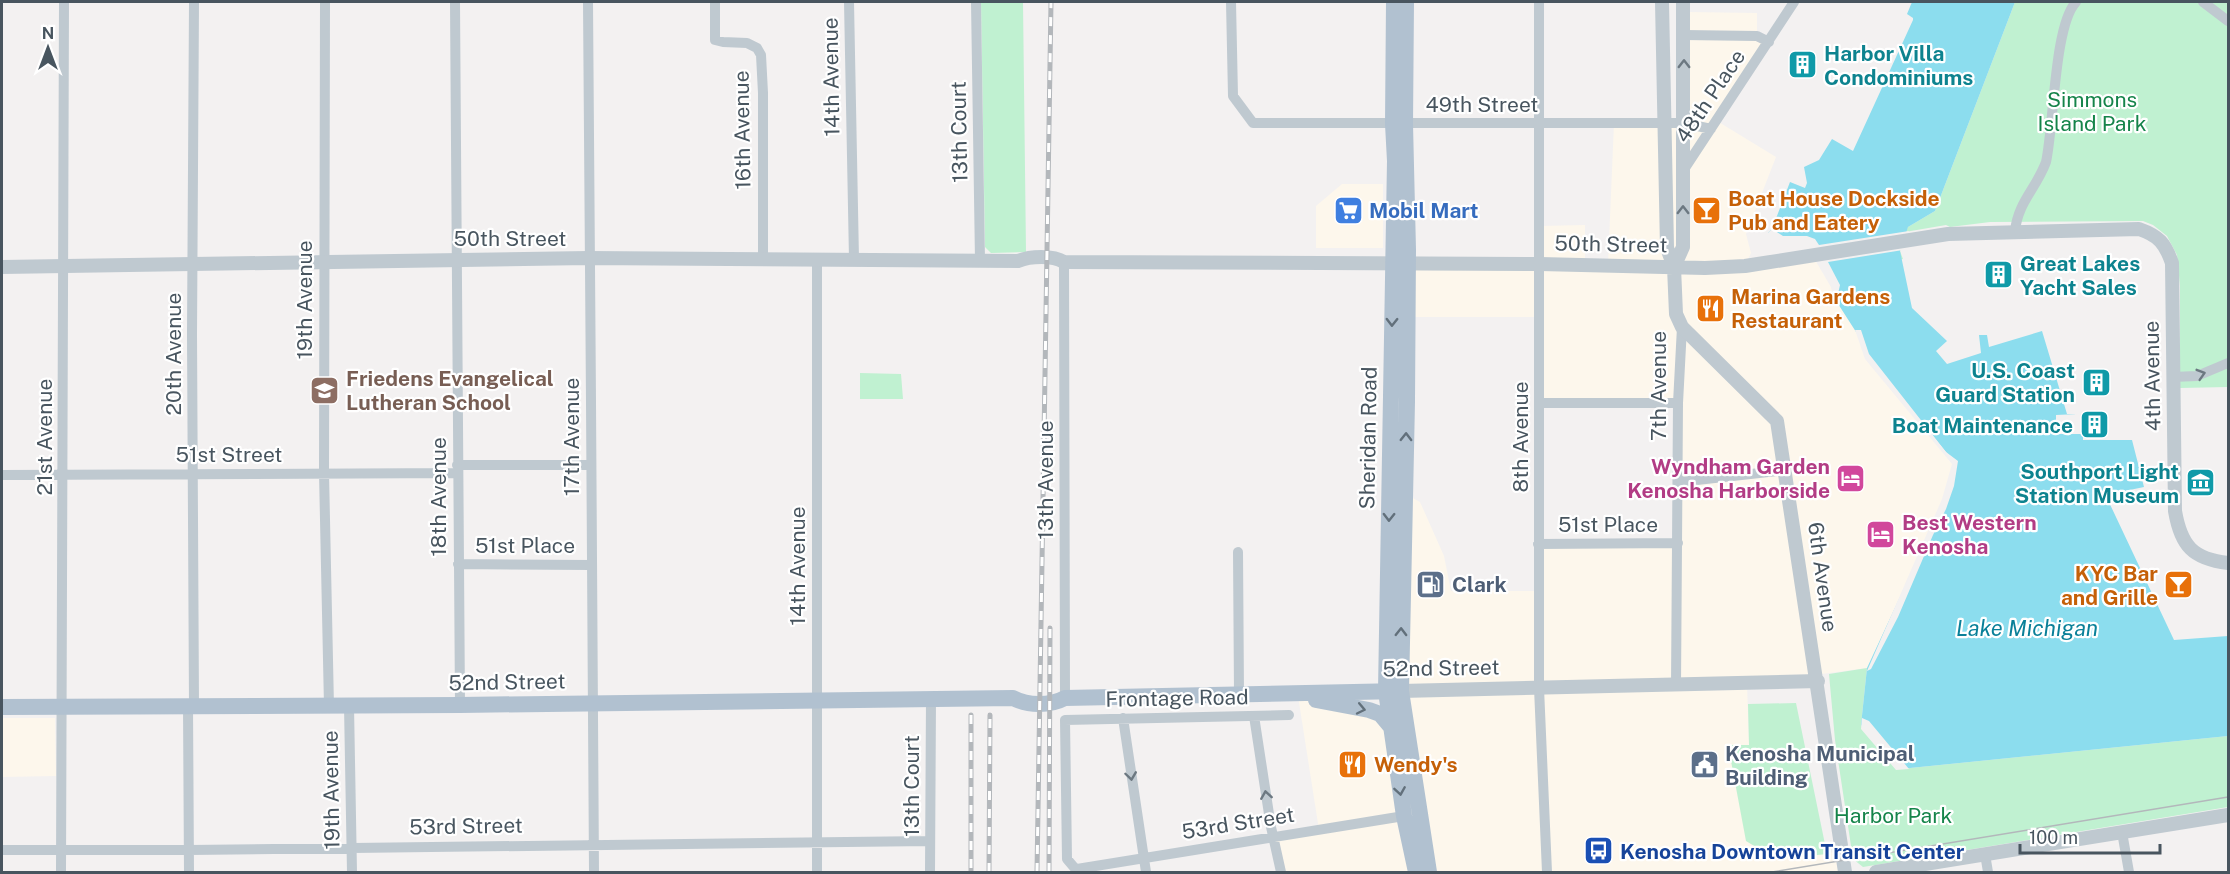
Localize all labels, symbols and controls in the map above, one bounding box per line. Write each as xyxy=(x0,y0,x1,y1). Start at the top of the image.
street label: 14th Avenue xyxy=(817,17,845,137)
north arrow xyxy=(18,18,78,78)
text: N xyxy=(42,24,54,43)
place label: Harbor Villa Condominiums xyxy=(1824,41,1973,90)
street label: 48th Place xyxy=(1670,45,1750,147)
building icon: Harbor Villa Condominiums xyxy=(1787,49,1819,81)
one-way arrow xyxy=(1678,60,1690,69)
street label: 16th Avenue xyxy=(728,70,756,190)
street label: 13th Court xyxy=(946,81,972,183)
park label: Simmons Island Park xyxy=(2038,87,2147,136)
street label: 49th Street xyxy=(1425,92,1539,117)
place label: Boat House Dockside Pub and Eatery xyxy=(1728,186,1940,235)
supermarket icon: Mobil Mart xyxy=(1332,194,1364,226)
bar icon: Boat House Dockside Pub and Eatery xyxy=(1691,194,1723,226)
place label: Mobil Mart xyxy=(1369,198,1479,223)
one-way arrow xyxy=(1677,206,1689,215)
street label: 50th Street xyxy=(453,226,567,251)
street label: 50th Street xyxy=(1554,231,1668,257)
street label: 19th Avenue xyxy=(292,240,317,360)
place label: Great Lakes Yacht Sales xyxy=(2020,251,2140,300)
building icon: Great Lakes Yacht Sales xyxy=(1983,259,2015,291)
place label: Marina Gardens Restaurant xyxy=(1731,284,1890,333)
restaurant icon: Marina Gardens Restaurant xyxy=(1694,292,1726,324)
street label: 20th Avenue xyxy=(161,293,186,415)
one-way arrow xyxy=(1386,317,1399,326)
street label: 4th Avenue xyxy=(2139,320,2165,432)
street label: 7th Avenue xyxy=(1646,331,1671,441)
place label: U.S. Coast Guard Station xyxy=(1935,358,2075,407)
place label: Friedens Evangelical Lutheran School xyxy=(346,366,554,415)
building icon: U.S. Coast Guard Station xyxy=(2080,366,2112,398)
street label: Sheridan Road xyxy=(1354,367,1382,509)
one-way arrow xyxy=(2196,368,2206,381)
school or university icon: Friedens Evangelical Lutheran School xyxy=(309,374,341,406)
street label: 17th Avenue xyxy=(559,378,584,496)
street label: 21st Avenue xyxy=(32,379,57,495)
street label: 8th Avenue xyxy=(1508,381,1533,493)
building icon: Boat Maintenance xyxy=(2078,409,2110,441)
place label: Boat Maintenance xyxy=(1892,413,2073,438)
street label: 13th Avenue xyxy=(1033,420,1058,540)
one-way arrow xyxy=(1399,433,1412,442)
street label: 18th Avenue xyxy=(426,437,451,557)
street label: 51st Street xyxy=(176,442,283,467)
place label: Wyndham Garden Kenosha Harborside xyxy=(1627,454,1830,503)
place label: Southport Light Station Museum xyxy=(2015,459,2179,508)
hotel icon: Wyndham Garden Kenosha Harborside xyxy=(1835,462,1867,494)
museum icon: Southport Light Station Museum xyxy=(2184,467,2216,499)
street label: 14th Avenue xyxy=(785,506,810,626)
place label: Best Western Kenosha xyxy=(1902,510,2037,559)
one-way arrow xyxy=(1383,512,1395,521)
street label: 51st Place xyxy=(1558,512,1658,537)
hotel icon: Best Western Kenosha xyxy=(1865,518,1897,550)
street label: 6th Avenue xyxy=(1803,521,1843,633)
street label: 51st Place xyxy=(475,533,575,558)
place label: KYC Bar and Grille xyxy=(2061,561,2158,610)
fuel station icon: Clark xyxy=(1415,568,1447,600)
bar icon: KYC Bar and Grille xyxy=(2163,569,2195,601)
place label: Clark xyxy=(1452,572,1507,597)
water label: Lake Michigan xyxy=(1956,615,2098,641)
one-way arrow xyxy=(1395,628,1407,637)
street label: 52nd Street xyxy=(1382,654,1500,682)
street label: 52nd Street xyxy=(448,668,566,696)
street label: Frontage Road xyxy=(1105,684,1249,712)
one-way arrow xyxy=(1356,702,1366,715)
street label: 19th Avenue xyxy=(317,730,345,850)
street label: 13th Court xyxy=(899,735,924,837)
place label: Kenosha Municipal Building xyxy=(1725,741,1915,790)
restaurant icon: Wendy's xyxy=(1337,748,1369,780)
public building icon: Kenosha Municipal Building xyxy=(1688,749,1720,781)
place label: Wendy's xyxy=(1374,752,1458,777)
one-way arrow xyxy=(1125,771,1137,780)
one-way arrow xyxy=(1394,786,1406,795)
one-way arrow xyxy=(1261,790,1273,799)
street label: 53rd Street xyxy=(1180,802,1296,844)
park label: Harbor Park xyxy=(1834,803,1952,828)
street label: 53rd Street xyxy=(409,813,523,839)
scale bar xyxy=(2020,817,2160,855)
text: 100 m xyxy=(2029,827,2078,848)
bus stop icon: Kenosha Downtown Transit Center xyxy=(1583,835,1615,867)
place label: Kenosha Downtown Transit Center xyxy=(1620,839,1965,864)

